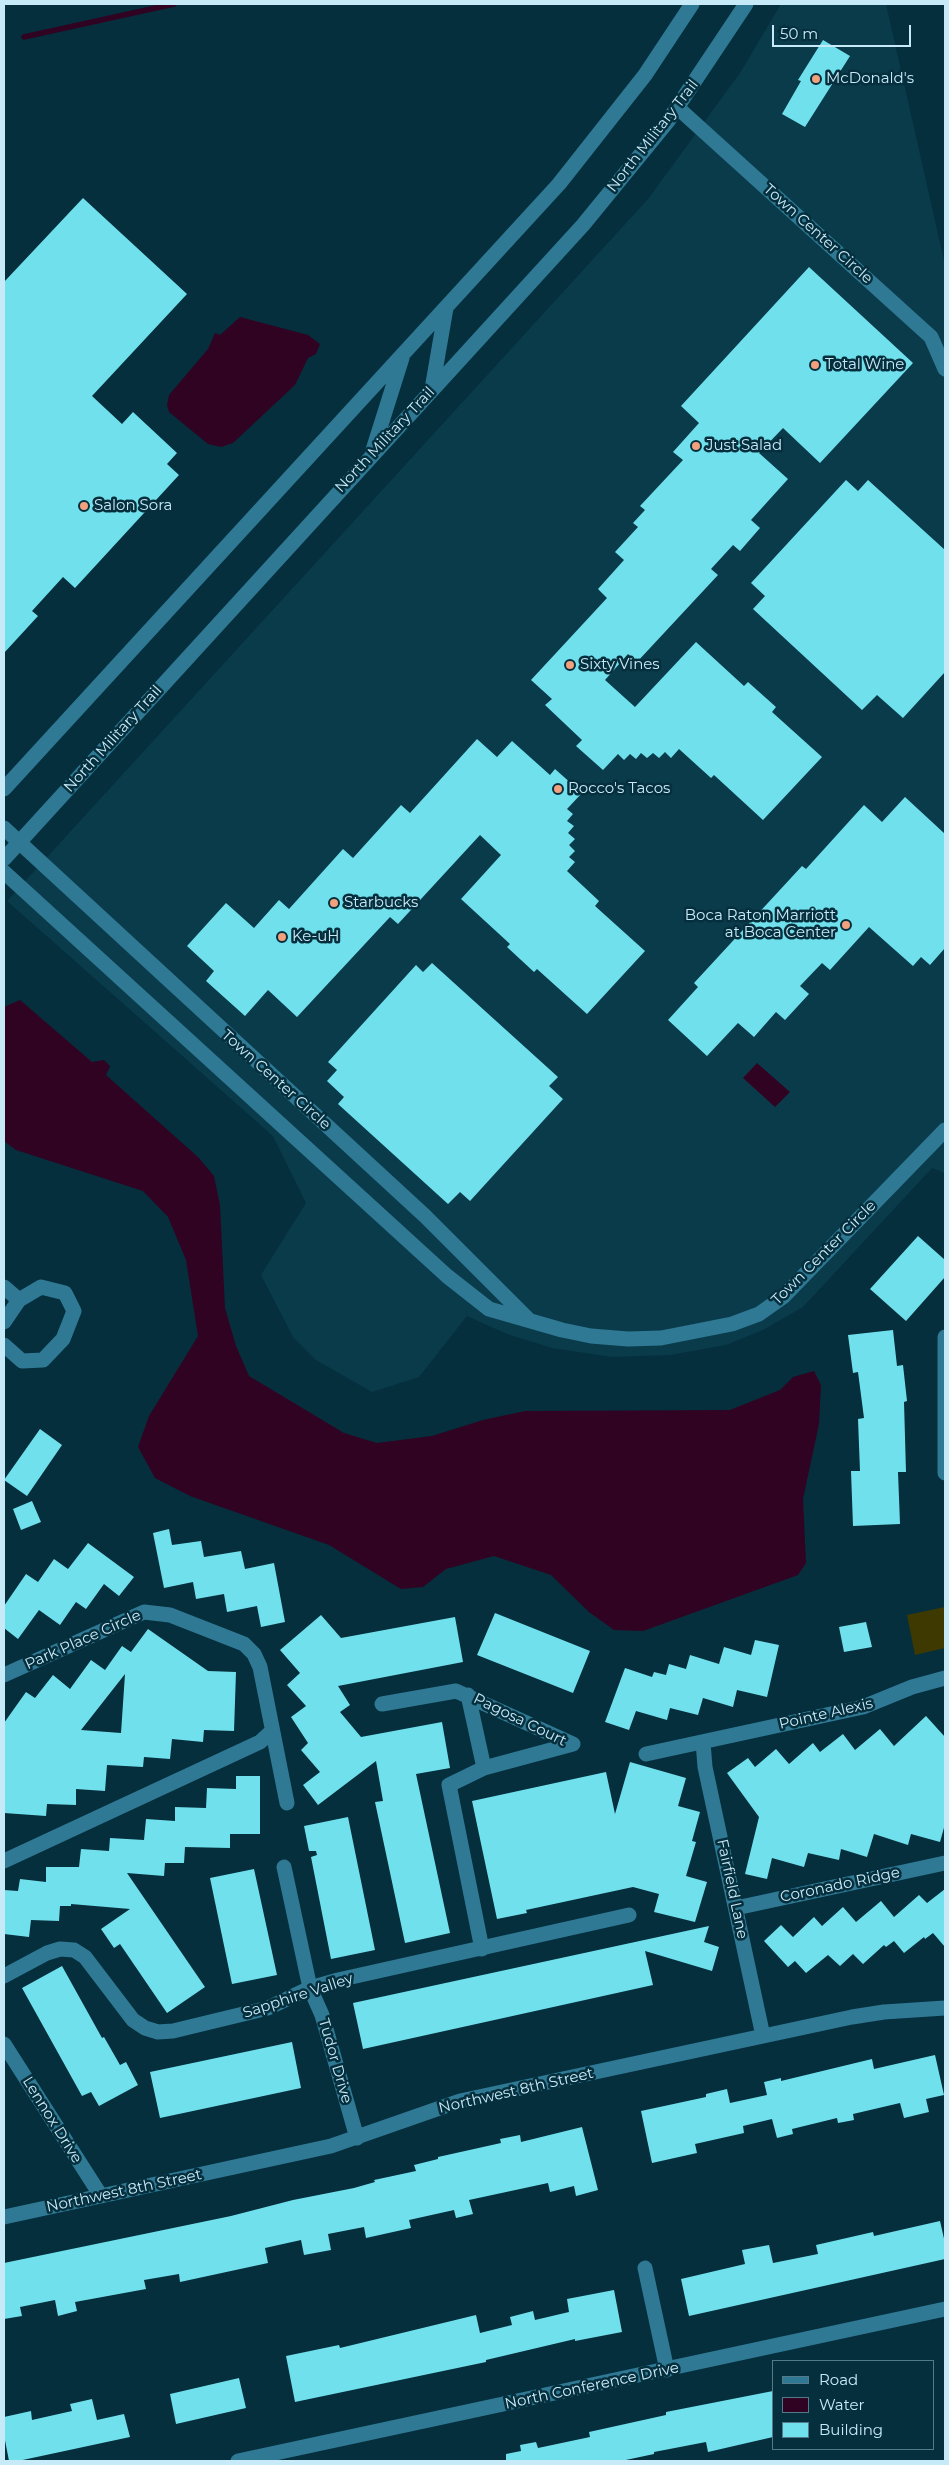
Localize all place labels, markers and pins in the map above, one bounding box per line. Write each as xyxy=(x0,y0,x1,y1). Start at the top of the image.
place label: McDonald's xyxy=(826,70,914,88)
marker: McDonald's xyxy=(810,73,822,85)
place label: Total Wine xyxy=(825,356,904,374)
marker: Total Wine xyxy=(809,359,821,371)
place label: Just Salad xyxy=(706,437,782,455)
marker: Just Salad xyxy=(690,440,702,452)
place label: Salon Sora xyxy=(94,497,172,515)
marker: Salon Sora xyxy=(78,500,90,512)
place label: Sixty Vines xyxy=(580,656,660,674)
marker: Sixty Vines xyxy=(564,659,576,671)
place label: Rocco's Tacos xyxy=(568,780,670,798)
marker: Rocco's Tacos xyxy=(552,783,564,795)
place label: Starbucks xyxy=(344,894,418,912)
marker: Starbucks xyxy=(328,897,340,909)
place label: Boca Raton Marriott at Boca Center xyxy=(685,907,836,942)
marker: Boca Raton Marriott at Boca Center xyxy=(840,919,852,931)
place label: Ke-uH xyxy=(292,928,340,946)
marker: Ke-uH xyxy=(276,931,288,943)

